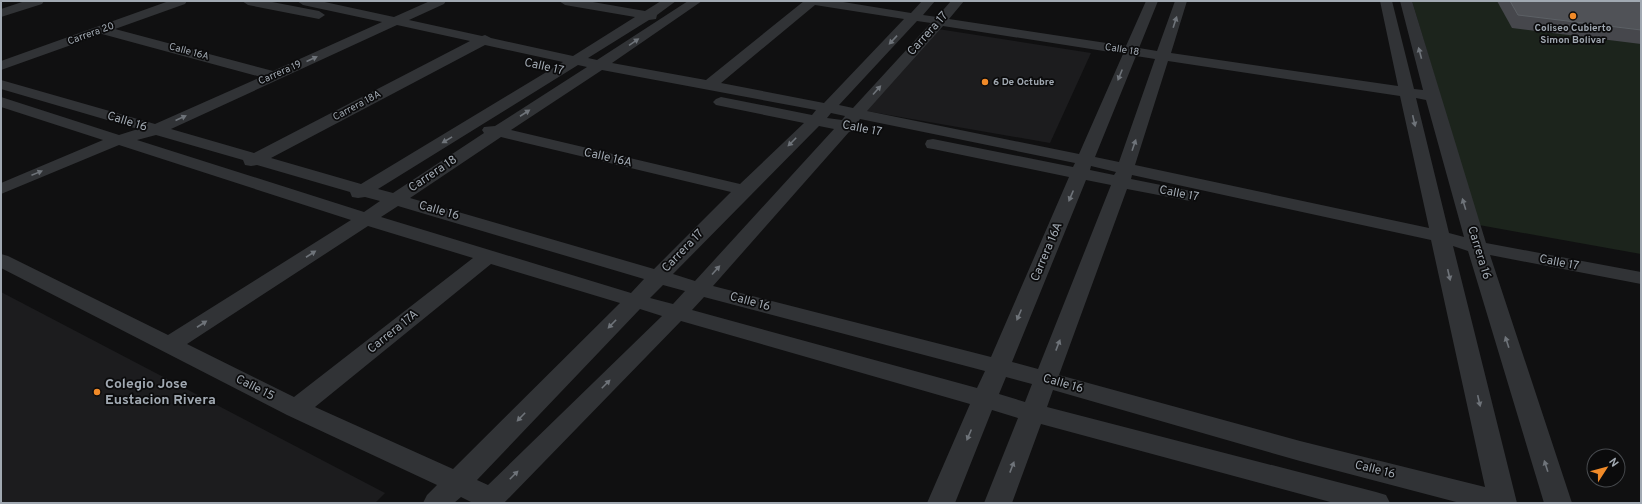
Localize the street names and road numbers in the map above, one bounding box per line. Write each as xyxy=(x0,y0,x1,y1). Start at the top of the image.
street label: Carrera 17 xyxy=(904,9,952,59)
street label: Carrera 20 xyxy=(66,20,116,48)
street label: Calle 16A xyxy=(168,40,211,64)
street label: Calle 18 xyxy=(1104,41,1140,59)
street label: Calle 17 xyxy=(523,55,565,79)
street label: Carrera 19 xyxy=(256,58,304,88)
street label: Carrera 18A xyxy=(331,88,383,124)
street label: Calle 16 xyxy=(105,108,149,136)
street label: Calle 17 xyxy=(841,117,883,141)
street label: Calle 16A xyxy=(582,145,634,171)
street label: Carrera 18 xyxy=(406,152,460,196)
street label: Calle 17 xyxy=(1158,182,1200,206)
street label: Calle 16 xyxy=(417,198,461,224)
street label: Carrera 16A xyxy=(1027,220,1067,284)
street label: Carrera 16 xyxy=(1463,224,1495,282)
street label: Carrera 17 xyxy=(658,226,708,276)
street label: Calle 17 xyxy=(1538,251,1580,275)
street label: Calle 16 xyxy=(728,289,772,315)
street label: Carrera 17A xyxy=(364,307,422,357)
street label: Calle 15 xyxy=(233,371,277,405)
street label: Calle 16 xyxy=(1041,371,1085,397)
street label: Calle 16 xyxy=(1353,457,1397,483)

